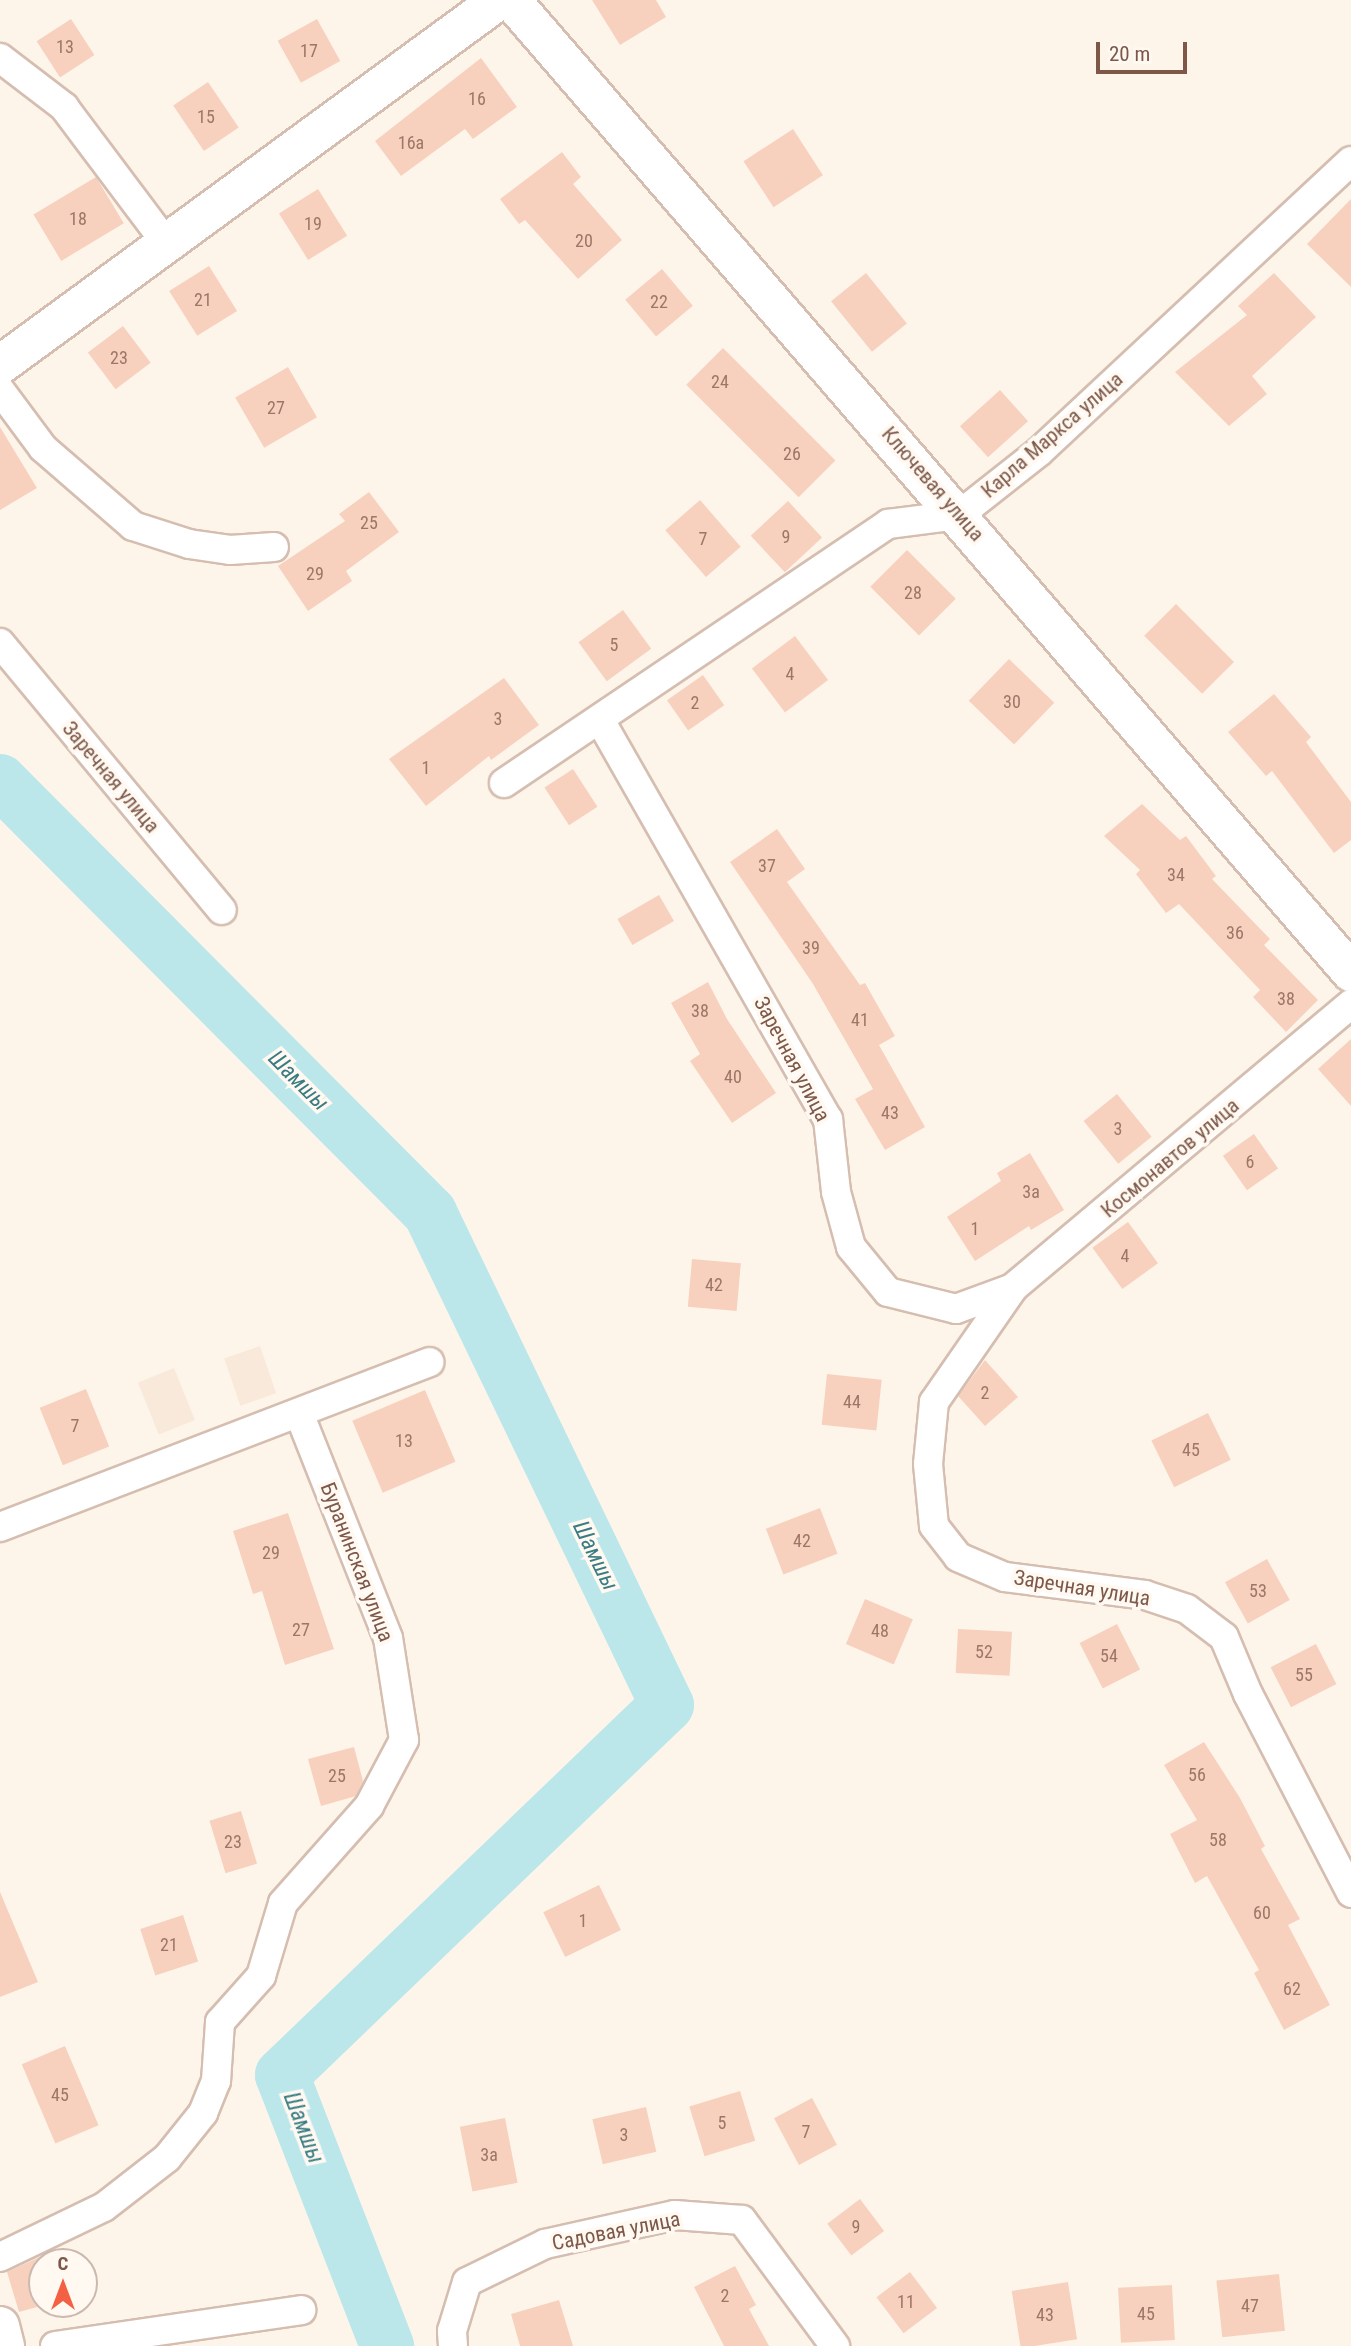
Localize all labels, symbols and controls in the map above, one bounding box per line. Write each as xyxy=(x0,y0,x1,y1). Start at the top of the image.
scale bar xyxy=(1099,28,1190,72)
house number: 13 xyxy=(56,36,74,58)
house number: 17 xyxy=(300,40,318,62)
text: 20 m xyxy=(1109,42,1150,66)
house number: 16 xyxy=(468,88,486,110)
house number: 15 xyxy=(197,106,215,128)
house number: 16а xyxy=(398,132,424,154)
house number: 18 xyxy=(69,208,87,230)
house number: 19 xyxy=(304,213,322,235)
house number: 20 xyxy=(575,230,593,252)
house number: 21 xyxy=(194,289,212,311)
house number: 22 xyxy=(650,291,668,313)
house number: 23 xyxy=(110,347,128,369)
street label: Карла Маркса улица xyxy=(976,367,1128,503)
house number: 24 xyxy=(711,371,729,393)
house number: 27 xyxy=(267,397,285,419)
street label: Ключевая улица xyxy=(876,422,990,546)
house number: 26 xyxy=(783,443,801,465)
house number: 25 xyxy=(360,512,378,534)
house number: 9 xyxy=(782,526,790,548)
house number: 7 xyxy=(699,528,707,550)
house number: 29 xyxy=(306,563,324,585)
house number: 28 xyxy=(904,582,922,604)
house number: 5 xyxy=(610,634,618,656)
house number: 4 xyxy=(786,663,794,685)
house number: 30 xyxy=(1003,691,1021,713)
house number: 2 xyxy=(691,692,699,714)
house number: 3 xyxy=(494,708,502,730)
street label: Заречная улица xyxy=(57,716,165,838)
house number: 1 xyxy=(422,757,430,779)
house number: 37 xyxy=(758,855,776,877)
house number: 34 xyxy=(1167,864,1185,886)
house number: 36 xyxy=(1226,922,1244,944)
house number: 39 xyxy=(802,937,820,959)
house number: 38 xyxy=(1277,988,1295,1010)
street label: Заречная улица xyxy=(749,992,835,1126)
house number: 38 xyxy=(691,1000,709,1022)
house number: 41 xyxy=(851,1009,869,1031)
water label: Шамшы xyxy=(262,1045,334,1117)
house number: 40 xyxy=(724,1066,742,1088)
street label: Космонавтов улица xyxy=(1096,1093,1244,1223)
house number: 43 xyxy=(881,1102,899,1124)
house number: 3 xyxy=(1114,1118,1122,1140)
house number: 6 xyxy=(1246,1151,1254,1173)
house number: 3а xyxy=(1022,1181,1040,1203)
house number: 1 xyxy=(971,1218,979,1240)
house number: 4 xyxy=(1121,1245,1129,1267)
house number: 42 xyxy=(705,1274,723,1296)
house number: 2 xyxy=(981,1382,989,1404)
house number: 44 xyxy=(843,1391,861,1413)
house number: 7 xyxy=(71,1415,79,1437)
house number: 13 xyxy=(395,1430,413,1452)
house number: 45 xyxy=(1182,1439,1200,1461)
street label: Буранинская улица xyxy=(315,1479,399,1645)
water label: Шамшы xyxy=(566,1517,624,1595)
house number: 42 xyxy=(793,1530,811,1552)
house number: 29 xyxy=(262,1542,280,1564)
street label: Заречная улица xyxy=(1012,1565,1152,1611)
house number: 53 xyxy=(1249,1580,1267,1602)
house number: 27 xyxy=(292,1619,310,1641)
house number: 48 xyxy=(871,1620,889,1642)
house number: 52 xyxy=(975,1641,993,1663)
house number: 54 xyxy=(1100,1645,1118,1667)
house number: 55 xyxy=(1295,1664,1313,1686)
house number: 56 xyxy=(1188,1764,1206,1786)
house number: 25 xyxy=(328,1765,346,1787)
house number: 58 xyxy=(1209,1829,1227,1851)
house number: 23 xyxy=(224,1831,242,1853)
house number: 60 xyxy=(1253,1902,1271,1924)
house number: 1 xyxy=(579,1910,587,1932)
house number: 21 xyxy=(160,1934,178,1956)
house number: 62 xyxy=(1283,1978,1301,2000)
house number: 45 xyxy=(51,2084,69,2106)
water label: Шамшы xyxy=(277,2088,329,2168)
house number: 5 xyxy=(718,2112,726,2134)
house number: 7 xyxy=(802,2121,810,2143)
house number: 3 xyxy=(620,2124,628,2146)
house number: 3а xyxy=(480,2144,498,2166)
street label: Садовая улица xyxy=(550,2206,682,2256)
house number: 9 xyxy=(852,2216,860,2238)
north arrow xyxy=(28,2248,98,2318)
text: С xyxy=(58,2252,68,2275)
house number: 2 xyxy=(721,2285,729,2307)
house number: 11 xyxy=(897,2291,915,2313)
house number: 47 xyxy=(1241,2295,1259,2317)
house number: 45 xyxy=(1137,2303,1155,2325)
house number: 43 xyxy=(1036,2304,1054,2326)

